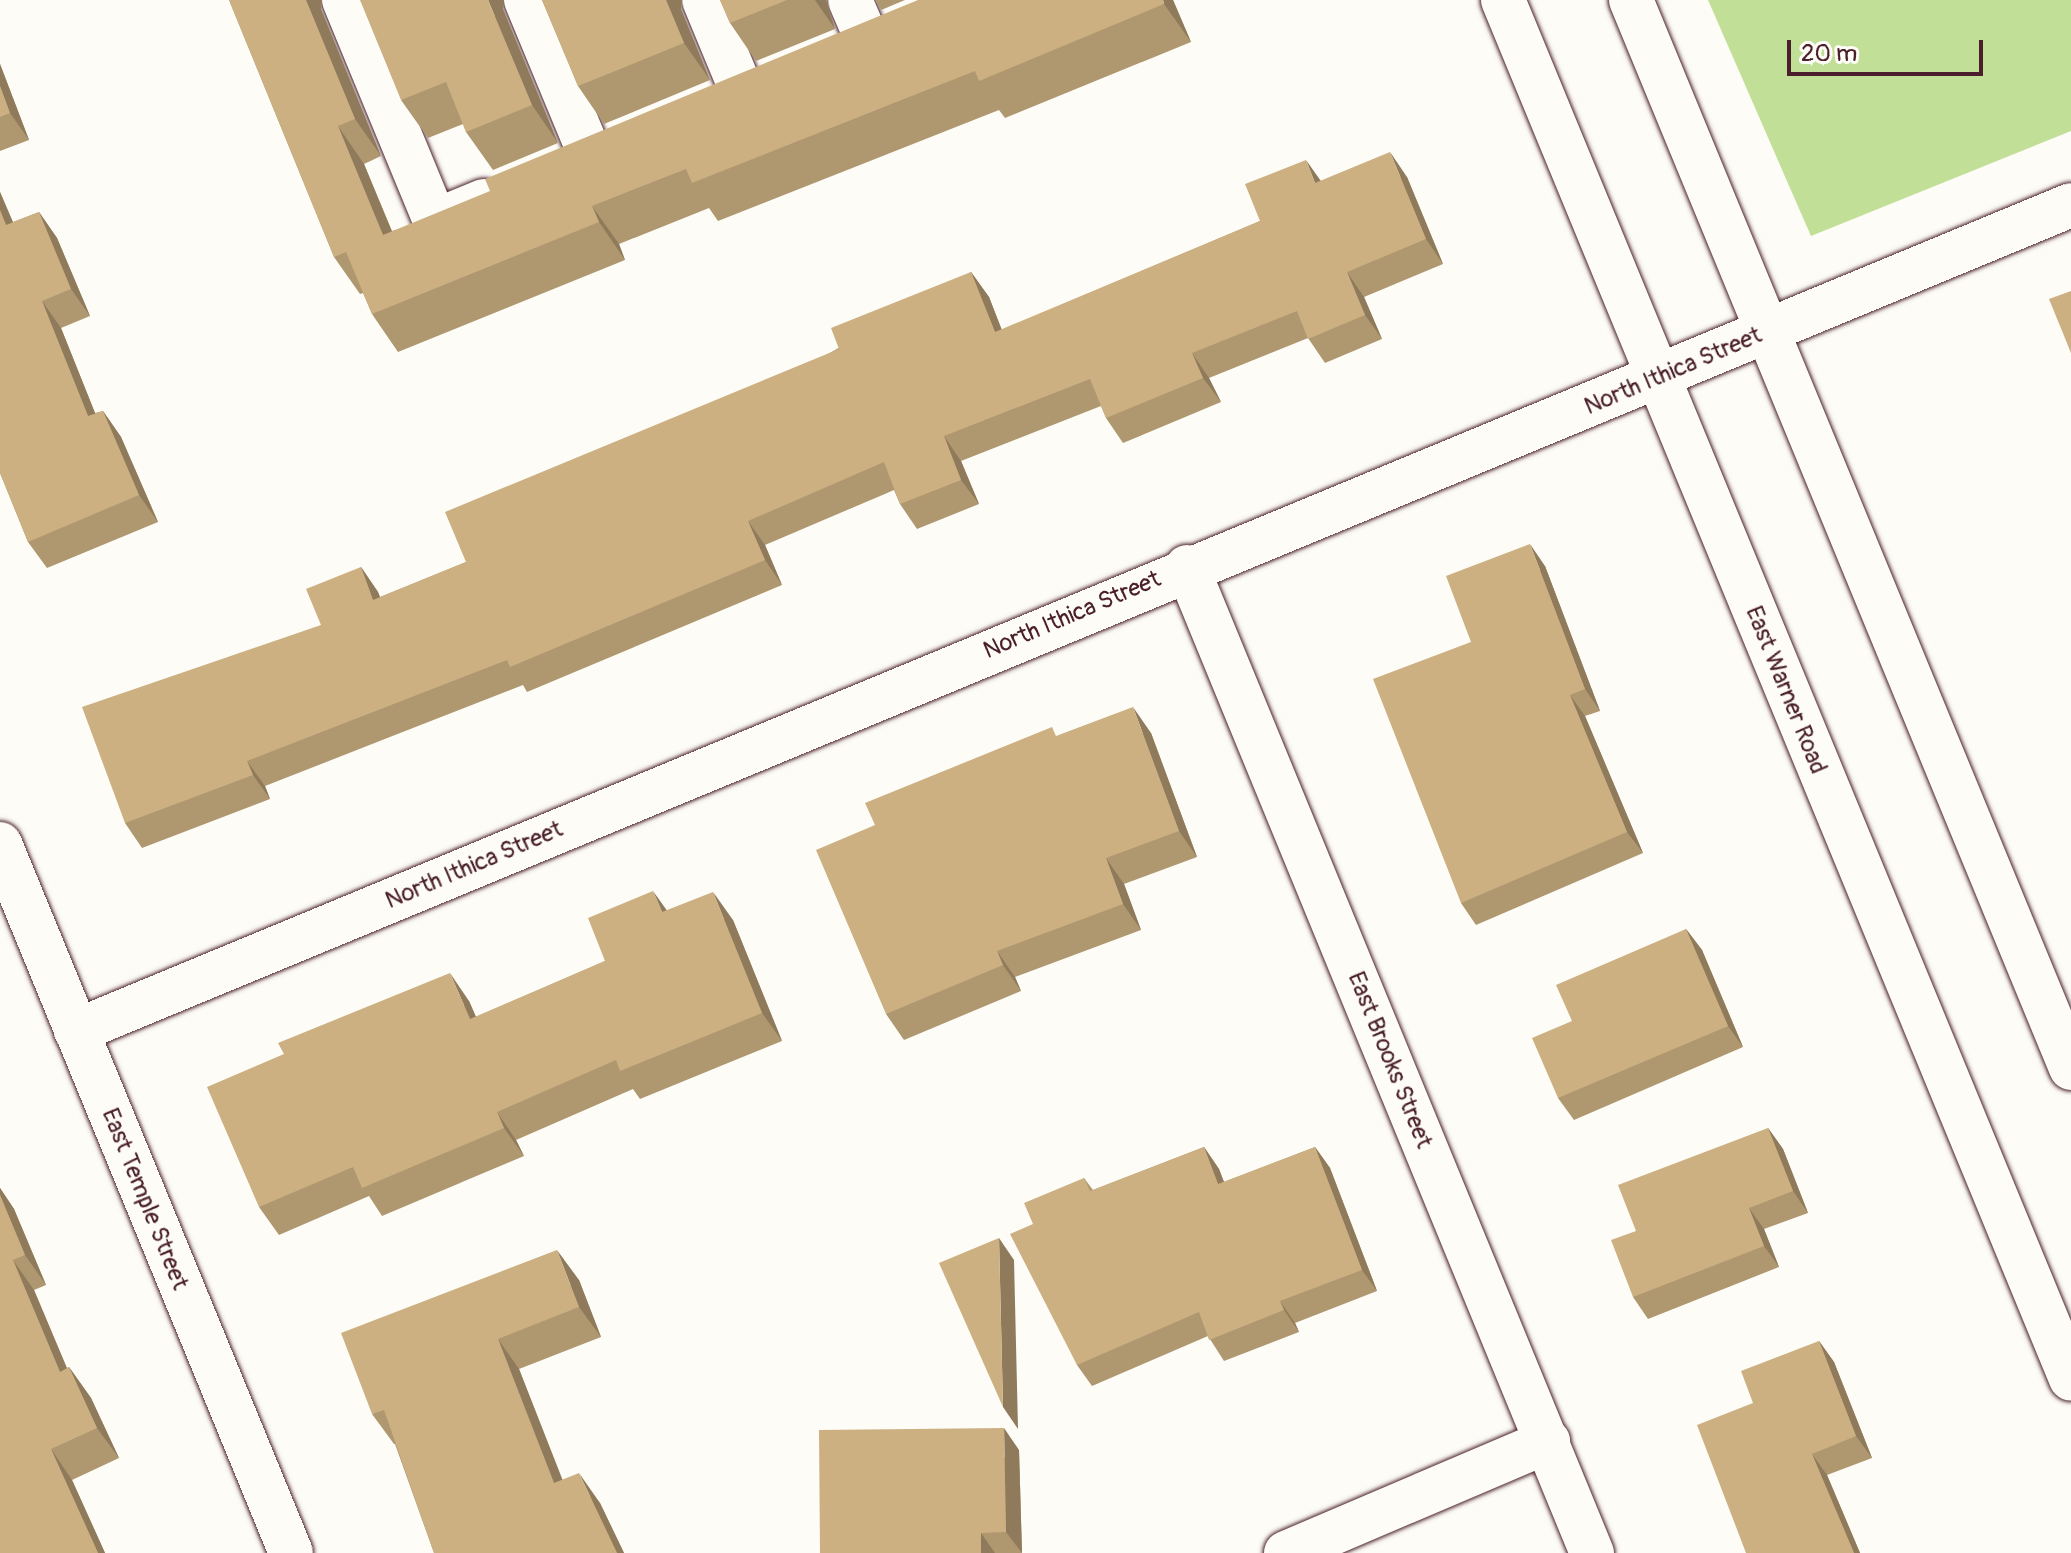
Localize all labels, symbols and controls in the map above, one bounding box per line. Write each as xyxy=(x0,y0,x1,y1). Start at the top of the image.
scale bar xyxy=(1791,24,1987,74)
text: 20 m xyxy=(1801,39,1857,68)
street label: North Ithica Street xyxy=(1580,321,1766,421)
street label: North Ithica Street xyxy=(979,565,1165,665)
street label: East Warner Road xyxy=(1739,602,1833,778)
street label: North Ithica Street xyxy=(381,815,567,915)
street label: East Brooks Street xyxy=(1341,968,1439,1152)
street label: East Temple Street xyxy=(95,1104,195,1294)

